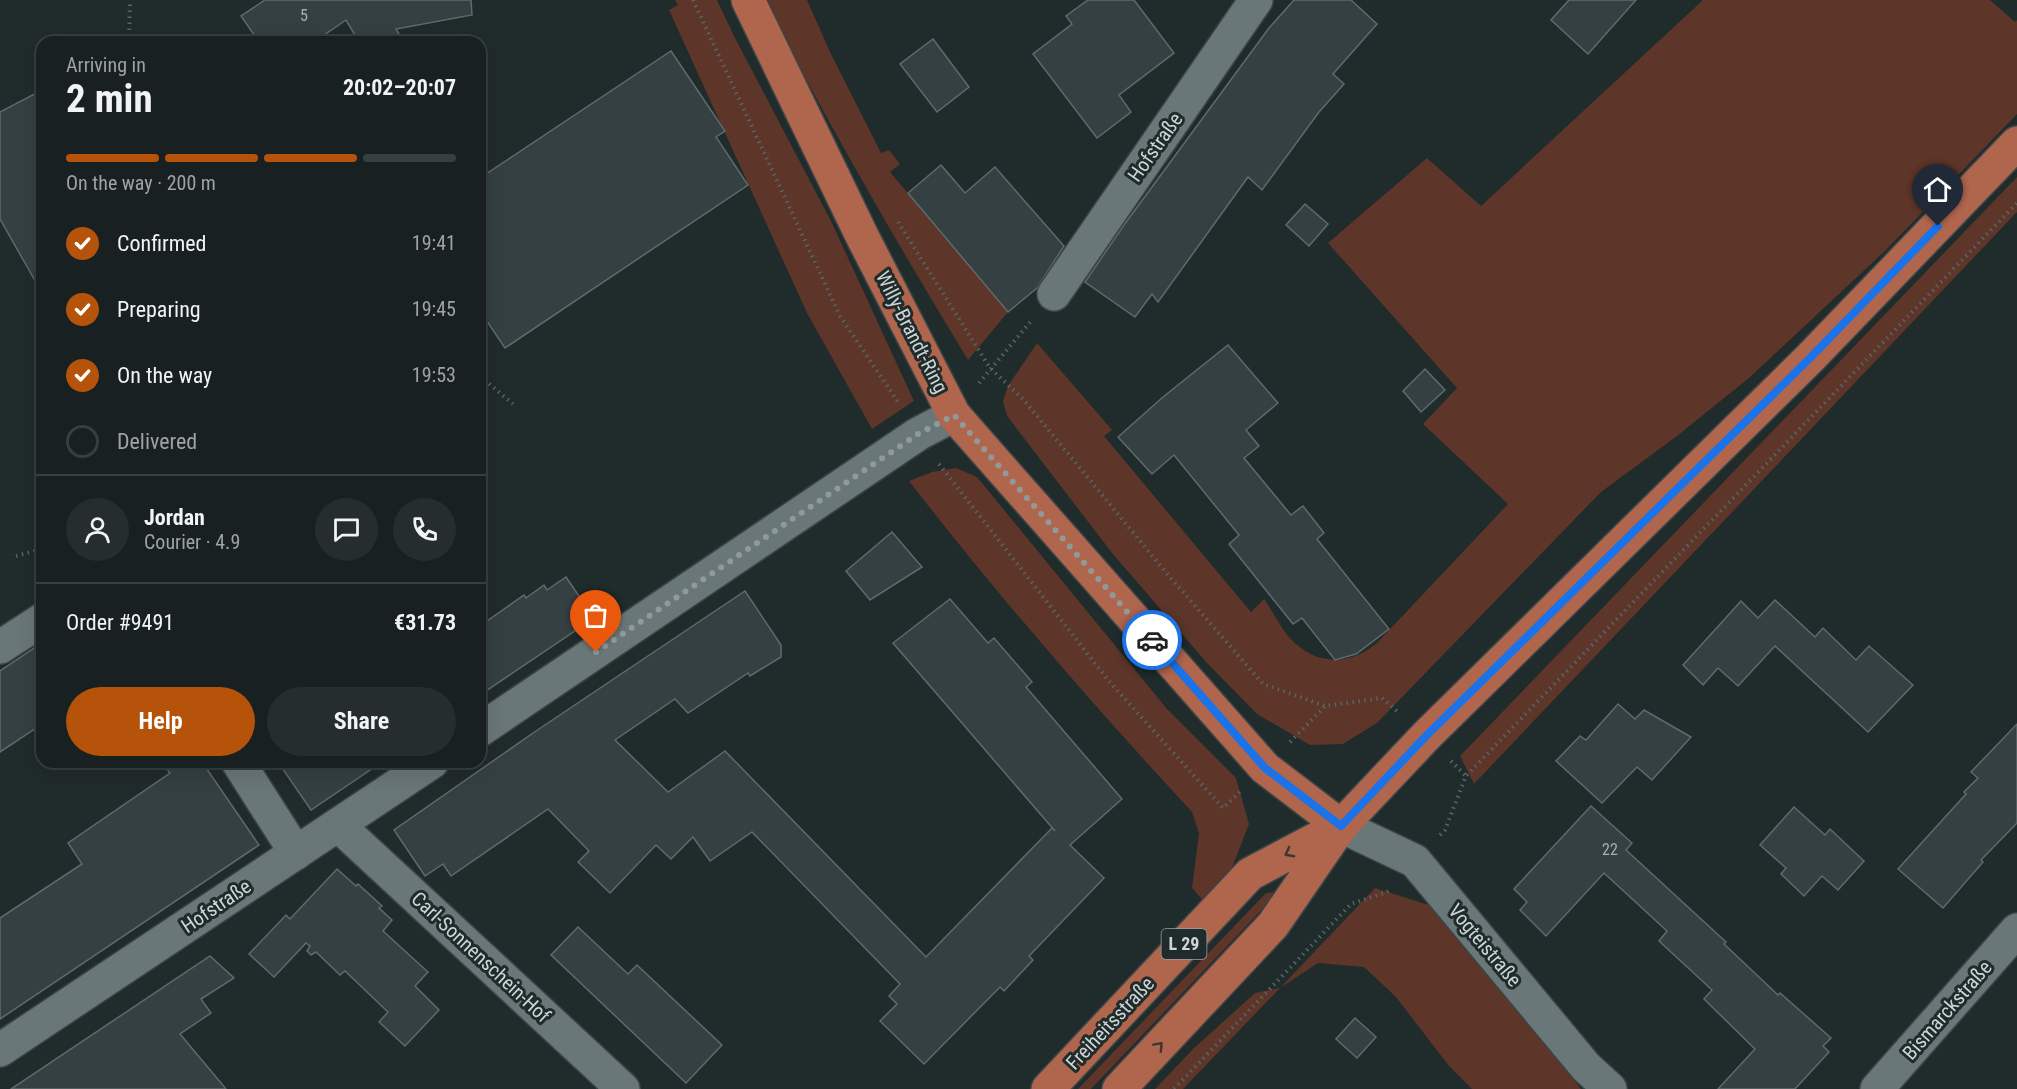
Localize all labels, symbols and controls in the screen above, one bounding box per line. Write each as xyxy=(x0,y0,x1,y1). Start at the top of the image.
house number: 5 xyxy=(300,6,308,25)
text: Arriving in xyxy=(66,53,146,77)
text: 20:02–20:07 xyxy=(343,75,456,100)
text: 2 min xyxy=(66,76,153,122)
street label: Hofstraße xyxy=(1123,108,1187,186)
pin xyxy=(1912,164,1963,226)
text: On the way · 200 m xyxy=(66,171,216,195)
icon: home xyxy=(1921,173,1954,206)
icon: check xyxy=(66,227,99,260)
text: Confirmed xyxy=(117,231,206,256)
text: 19:41 xyxy=(412,231,456,255)
street label: Willy-Brandt-Ring xyxy=(871,267,953,397)
icon: check xyxy=(66,293,99,326)
text: Preparing xyxy=(117,297,201,322)
text: 19:45 xyxy=(412,297,456,321)
icon: check xyxy=(66,359,99,392)
text: On the way xyxy=(117,363,212,388)
text: 19:53 xyxy=(412,363,456,387)
text: Delivered xyxy=(117,429,197,454)
button: person xyxy=(66,498,129,561)
button: chat xyxy=(315,498,378,561)
button: phone xyxy=(393,498,456,561)
text: Jordan xyxy=(144,505,205,530)
text: Courier · 4.9 xyxy=(144,530,240,554)
pin xyxy=(570,590,621,652)
icon: bag xyxy=(579,599,612,632)
text: Order #9491 xyxy=(66,610,174,635)
text: €31.73 xyxy=(394,610,456,635)
courier xyxy=(1122,610,1182,670)
icon: car xyxy=(1136,624,1169,657)
button: Help xyxy=(66,687,255,756)
button: Share xyxy=(267,687,456,756)
house number: 22 xyxy=(1602,840,1618,859)
one-way arrow xyxy=(1285,846,1295,857)
street label: Hofstraße xyxy=(177,874,255,938)
street label: Carl-Sonnenschein-Hof xyxy=(407,887,556,1028)
street label: Vogteistraße xyxy=(1443,899,1527,991)
road number: L 29 xyxy=(1162,929,1206,959)
street label: Bismarckstraße xyxy=(1897,955,1997,1065)
street label: Freiheitsstraße xyxy=(1061,972,1159,1074)
one-way arrow xyxy=(1152,1043,1163,1053)

